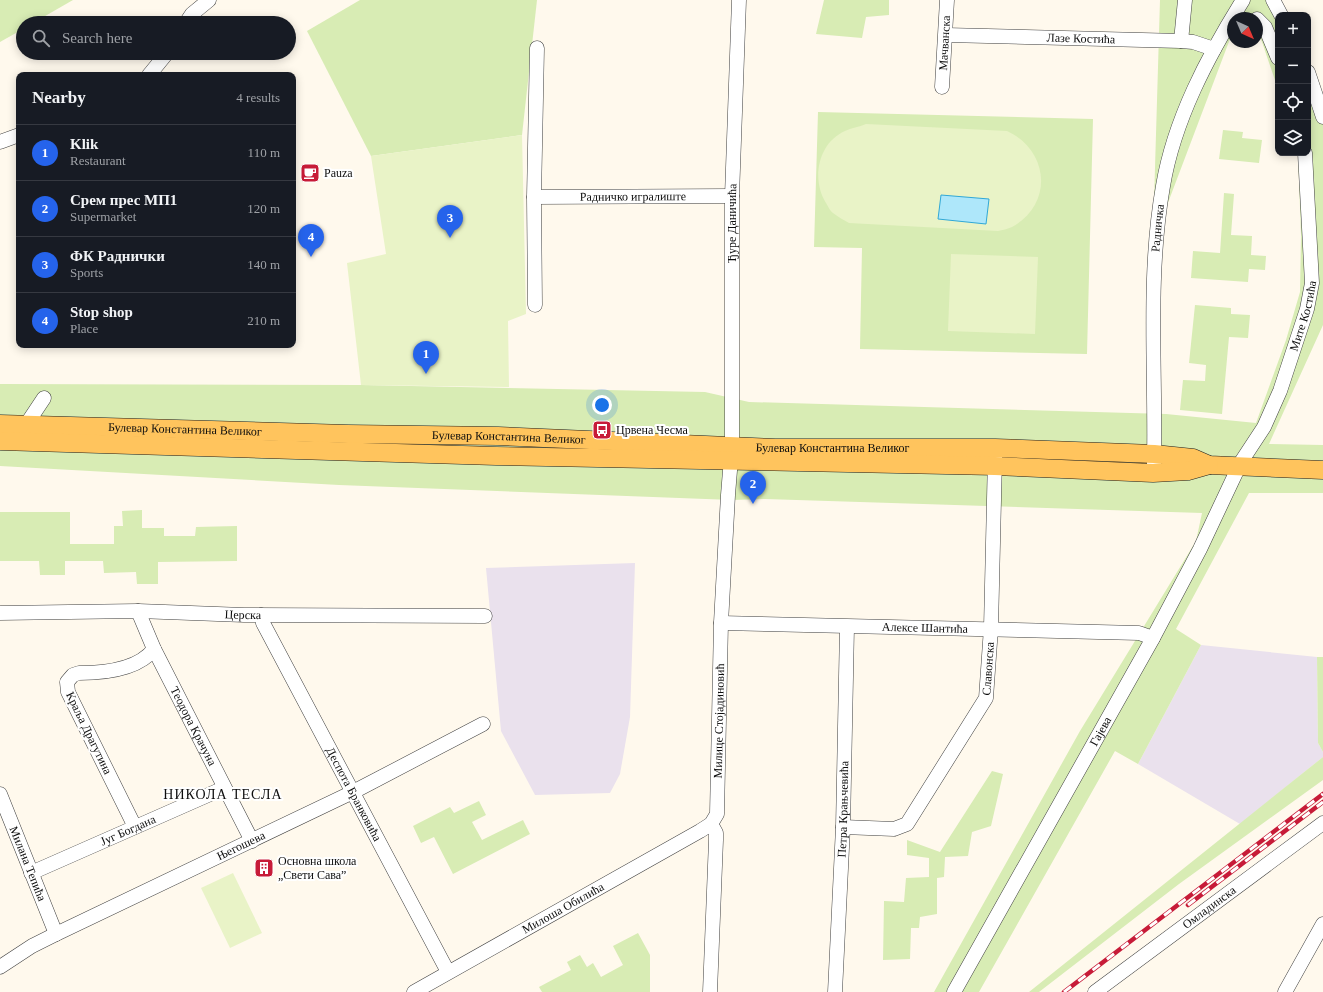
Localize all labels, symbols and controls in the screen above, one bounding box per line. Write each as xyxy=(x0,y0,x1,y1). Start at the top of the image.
north arrow xyxy=(1227,12,1263,48)
map controls xyxy=(1275,12,1311,156)
button: + xyxy=(1275,12,1311,48)
street label: Мачванска xyxy=(936,14,953,71)
search box xyxy=(16,16,296,60)
icon: search xyxy=(30,27,52,49)
text: Search here xyxy=(62,30,132,46)
street label: Лазе Костића xyxy=(1046,31,1116,46)
button: − xyxy=(1275,48,1311,84)
button: locate xyxy=(1275,84,1311,120)
text: Nearby xyxy=(32,88,86,107)
text: 4 results xyxy=(236,90,280,105)
button: layers xyxy=(1275,120,1311,156)
text: Klik xyxy=(70,136,98,152)
text: 1 xyxy=(42,145,48,160)
text: 110 m xyxy=(248,145,280,160)
text: Restaurant xyxy=(70,153,126,168)
cafe icon: Pauza xyxy=(299,162,321,184)
place label: Pauza xyxy=(324,166,353,180)
street label: Ђуре Даничића xyxy=(725,183,739,263)
street label: Радничко игралиште xyxy=(580,189,686,204)
text: Срем прес МП1 xyxy=(70,192,177,208)
text: 2 xyxy=(42,201,48,216)
text: 120 m xyxy=(247,201,280,216)
street label: Радничка xyxy=(1148,203,1167,253)
pin: 3 xyxy=(437,205,463,238)
text: Supermarket xyxy=(70,209,136,224)
pin: 4 xyxy=(298,224,324,257)
text: ФК Раднички xyxy=(70,248,165,264)
text: 3 xyxy=(42,257,48,272)
text: 140 m xyxy=(247,257,280,272)
text: Sports xyxy=(70,265,103,280)
street label: Мите Костића xyxy=(1287,279,1319,353)
text: Stop shop xyxy=(70,304,133,320)
text: 4 xyxy=(42,313,48,328)
text: 210 m xyxy=(247,313,280,328)
text: Place xyxy=(70,321,98,336)
pin: 1 xyxy=(413,341,439,374)
your location xyxy=(592,395,612,415)
bus stop icon: Црвена Чесма xyxy=(591,419,613,441)
street label: Булевар Константина Великог xyxy=(108,420,262,439)
place label: Црвена Чесма xyxy=(616,423,689,437)
street label: Булевар Константина Великог xyxy=(432,428,586,447)
street label: Булевар Константина Великог xyxy=(755,440,910,455)
pin: 2 xyxy=(740,471,766,504)
street label: Церска xyxy=(225,607,262,622)
street label: Алексе Шантића xyxy=(882,620,969,636)
street label: Славонска xyxy=(979,641,997,696)
street label: Милице Стојадиновић xyxy=(711,663,727,779)
street label: Теодора Крачуна xyxy=(167,684,220,769)
street label: Краља Драгутина xyxy=(63,689,115,777)
street label: Гајева xyxy=(1087,714,1115,749)
street label: Деспота Бранковића xyxy=(323,745,385,844)
street label: Петра Крањчевића xyxy=(835,760,851,858)
district label: НИКОЛА ТЕСЛА xyxy=(163,787,283,802)
street label: Југ Богдана xyxy=(98,812,158,849)
street label: Милана Тепића xyxy=(7,824,49,904)
street label: Његошева xyxy=(214,828,268,863)
place label: Основна школа „Свети Сава” xyxy=(278,854,357,882)
building icon: Основна школа „Свети Сава” xyxy=(253,857,275,879)
street label: Милоша Обилића xyxy=(520,879,607,937)
street label: Омладинска xyxy=(1180,883,1239,932)

